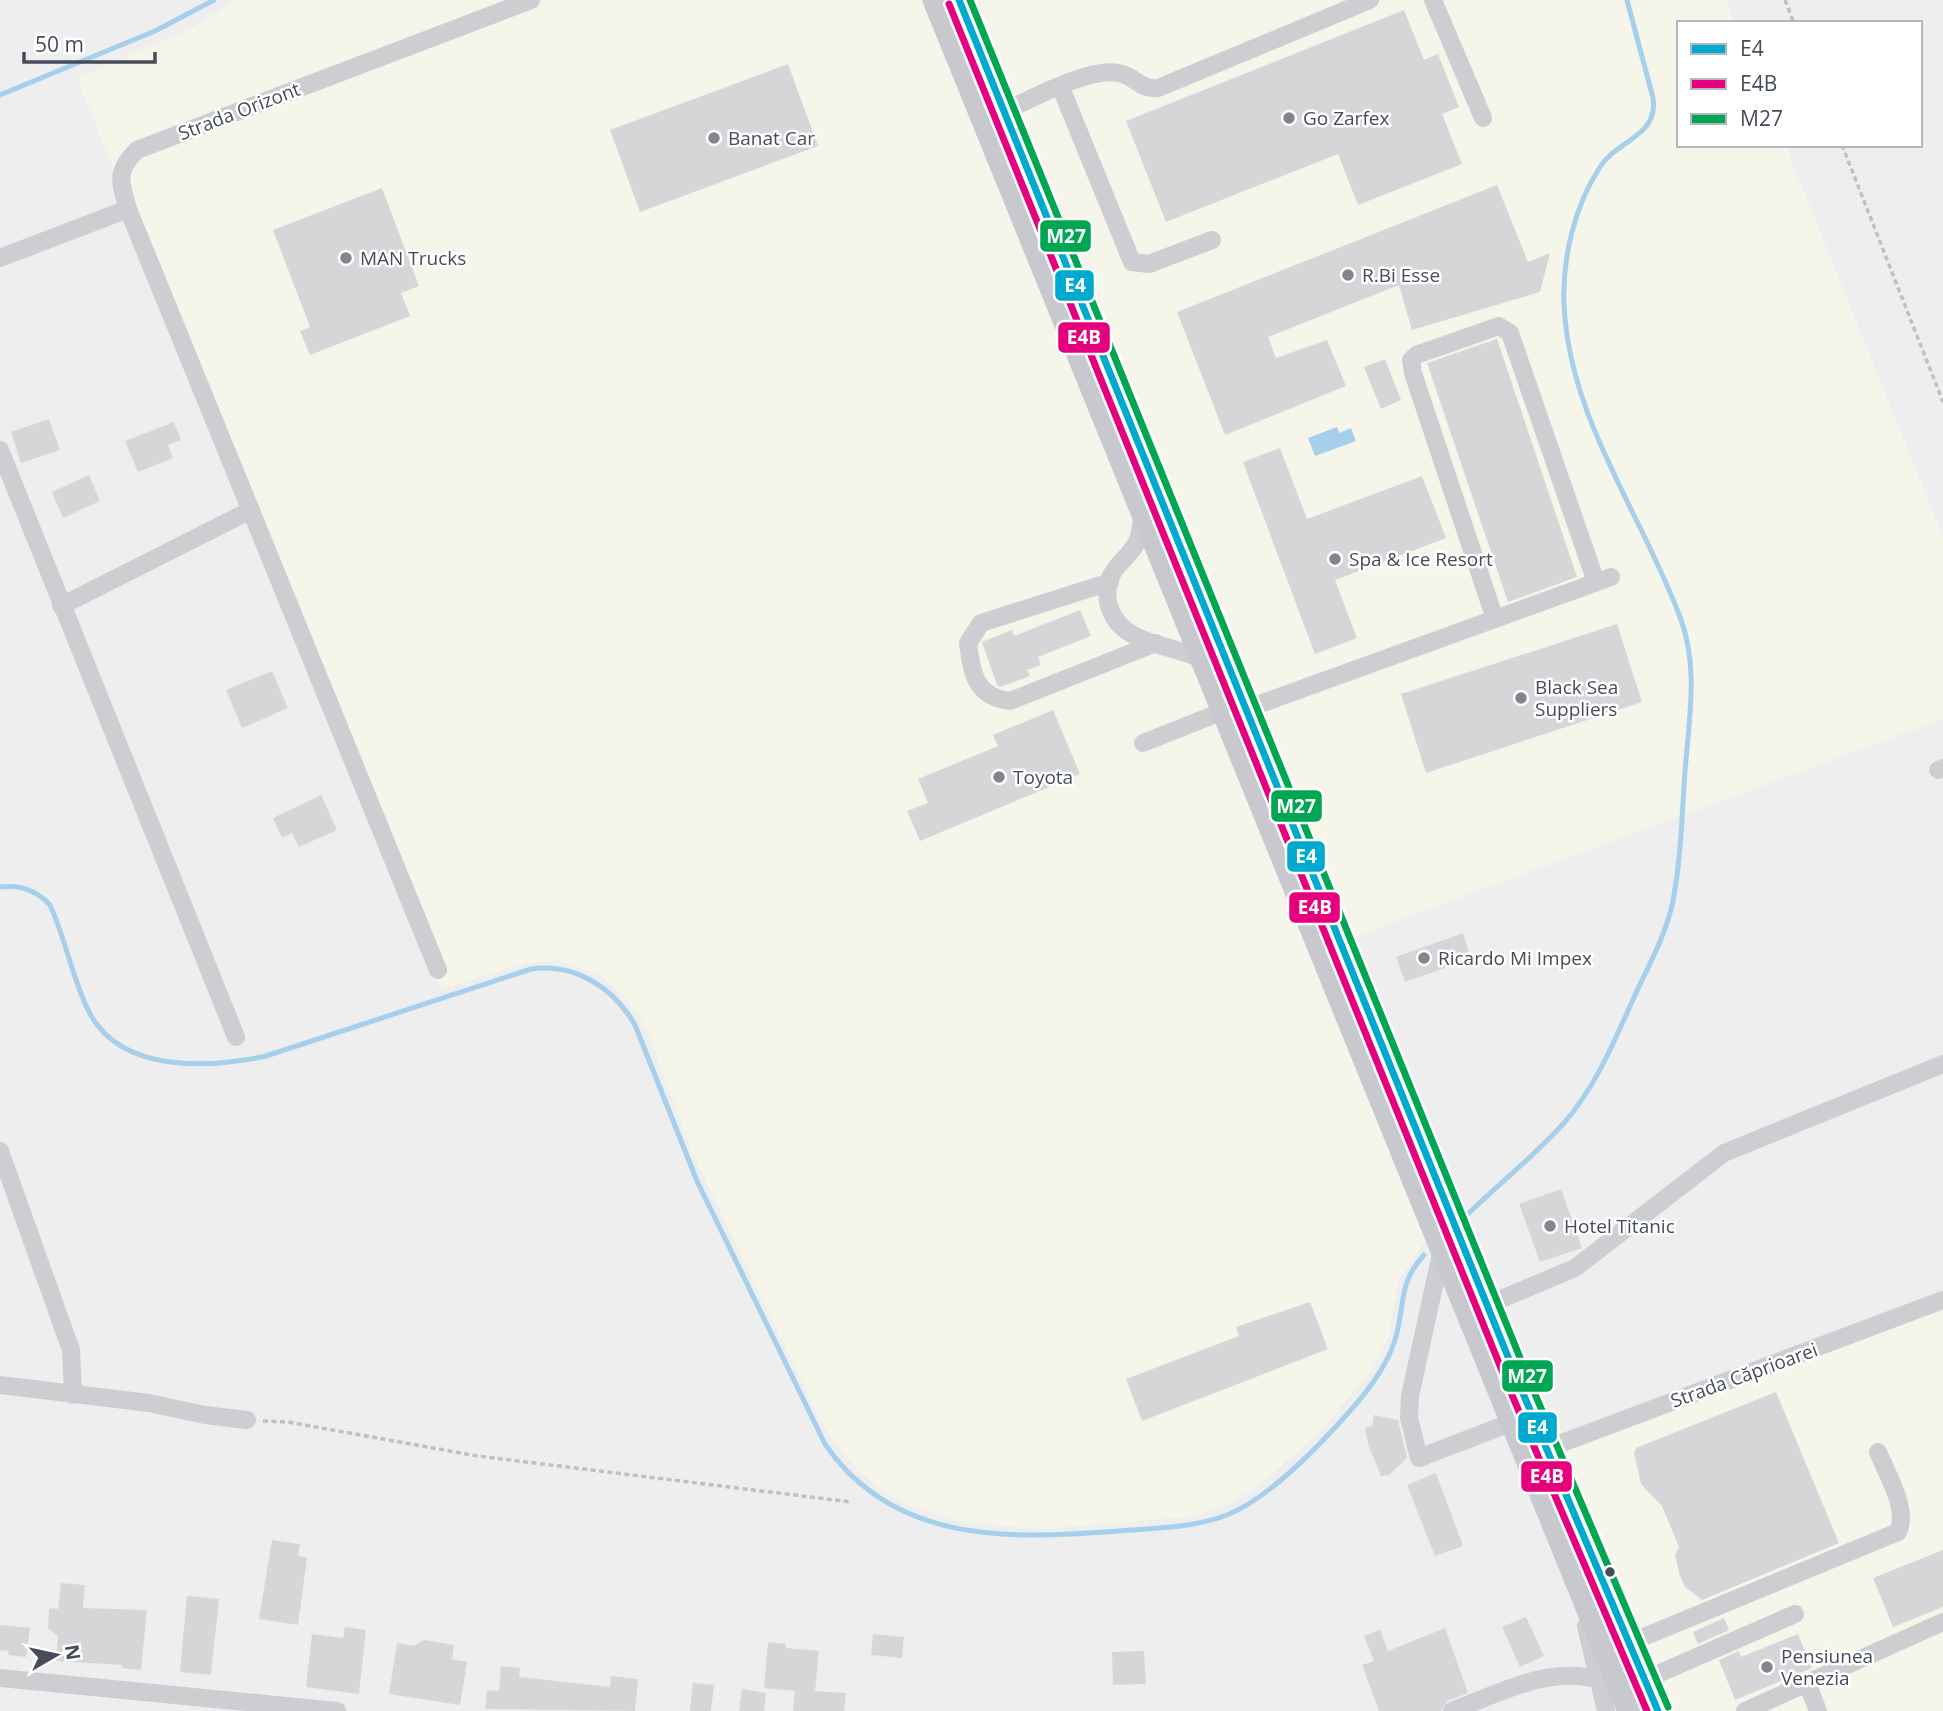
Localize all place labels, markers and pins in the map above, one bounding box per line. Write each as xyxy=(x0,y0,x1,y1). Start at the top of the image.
place label: Go Zarfex xyxy=(1303,105,1389,131)
marker: Go Zarfex xyxy=(1281,110,1297,126)
place label: Banat Car xyxy=(728,125,815,151)
marker: Banat Car xyxy=(706,130,722,146)
place label: MAN Trucks xyxy=(360,245,466,271)
marker: MAN Trucks xyxy=(338,250,354,266)
place label: R.Bi Esse xyxy=(1362,262,1440,288)
marker: R.Bi Esse xyxy=(1340,267,1356,283)
place label: Spa & Ice Resort xyxy=(1349,546,1493,572)
marker: Spa & Ice Resort xyxy=(1327,551,1343,567)
place label: Black Sea Suppliers xyxy=(1535,674,1618,722)
marker: Black Sea Suppliers xyxy=(1513,690,1529,706)
place label: Toyota xyxy=(1013,764,1073,790)
marker: Toyota xyxy=(991,769,1007,785)
place label: Ricardo Mi Impex xyxy=(1438,945,1592,971)
marker: Ricardo Mi Impex xyxy=(1416,950,1432,966)
place label: Hotel Titanic xyxy=(1564,1213,1675,1239)
marker: Hotel Titanic xyxy=(1542,1218,1558,1234)
unlabelled marker xyxy=(1603,1565,1617,1579)
place label: Pensiunea Venezia xyxy=(1781,1643,1873,1691)
marker: Pensiunea Venezia xyxy=(1759,1659,1775,1675)

